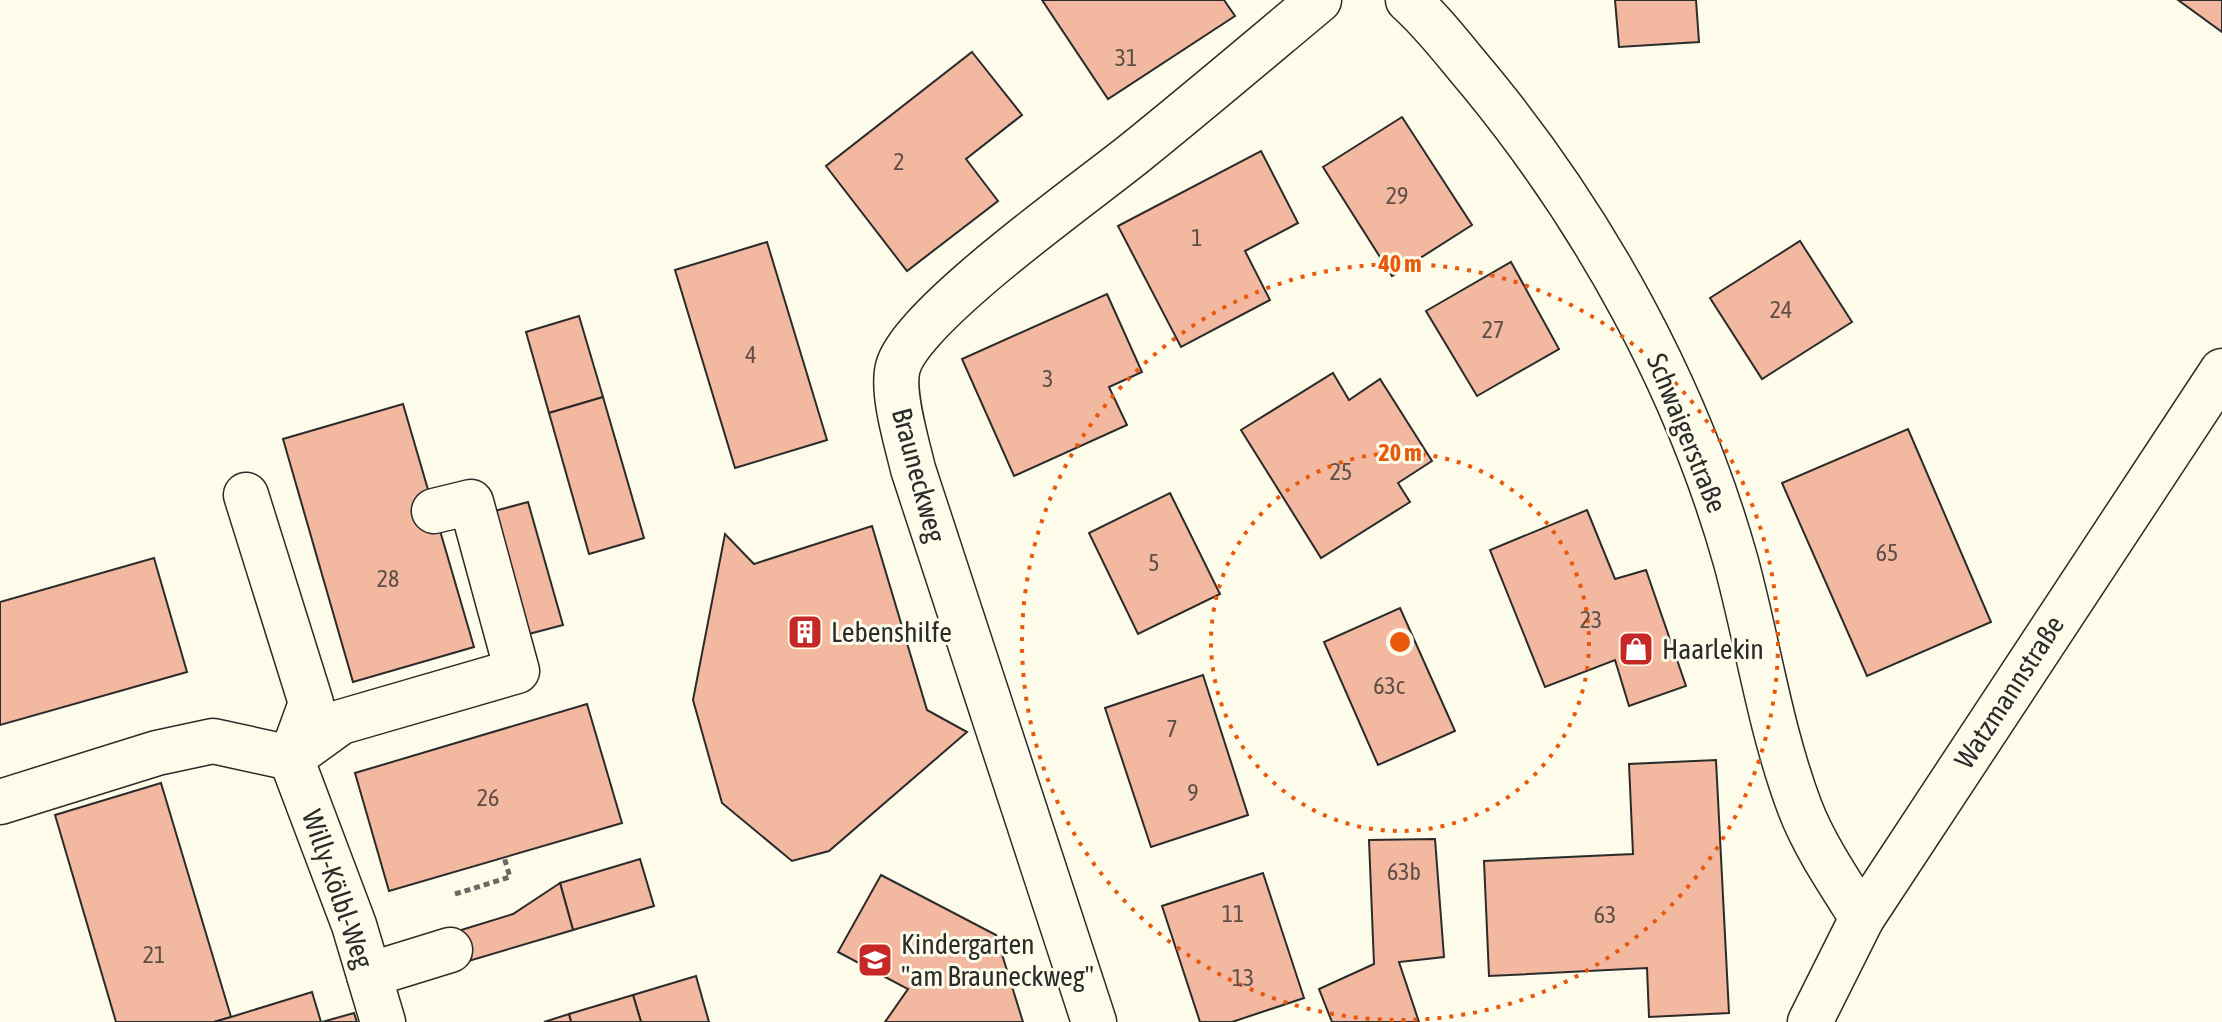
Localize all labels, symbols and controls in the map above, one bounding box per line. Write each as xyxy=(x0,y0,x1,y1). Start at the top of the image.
house number: 31 xyxy=(1115,44,1137,71)
house number: 2 xyxy=(893,148,905,175)
house number: 29 xyxy=(1386,182,1408,209)
house number: 1 xyxy=(1191,224,1203,251)
text: 40 m xyxy=(1377,250,1422,277)
house number: 24 xyxy=(1770,296,1792,323)
house number: 27 xyxy=(1482,316,1504,343)
house number: 4 xyxy=(745,341,757,368)
street label: Schwaigerstraße xyxy=(1641,349,1733,517)
house number: 3 xyxy=(1042,365,1054,392)
street label: Brauneckweg xyxy=(886,404,952,546)
text: 20 m xyxy=(1378,439,1422,466)
house number: 25 xyxy=(1330,458,1352,485)
house number: 65 xyxy=(1876,539,1898,566)
house number: 5 xyxy=(1148,549,1160,576)
house number: 28 xyxy=(377,565,399,592)
house number: 23 xyxy=(1580,606,1602,633)
street label: Watzmannstraße xyxy=(1948,610,2070,774)
building icon: Lebenshilfe xyxy=(786,613,824,651)
place label: Lebenshilfe xyxy=(831,616,952,648)
centre of rings xyxy=(1386,628,1414,656)
shop icon: Haarlekin xyxy=(1617,630,1655,668)
place label: Haarlekin xyxy=(1662,633,1764,665)
house number: 63c xyxy=(1373,672,1405,699)
house number: 7 xyxy=(1166,715,1178,742)
house number: 9 xyxy=(1187,779,1199,806)
house number: 26 xyxy=(477,784,499,811)
street label: Willy-Kölbl-Weg xyxy=(296,806,380,972)
house number: 63b xyxy=(1387,858,1421,885)
house number: 11 xyxy=(1222,900,1244,927)
house number: 63 xyxy=(1594,901,1616,928)
place label: Kindergarten "am Brauneckweg" xyxy=(901,928,1094,992)
house number: 21 xyxy=(143,941,165,968)
school or university icon: Kindergarten "am Brauneckweg" xyxy=(856,941,894,979)
house number: 13 xyxy=(1232,964,1254,991)

